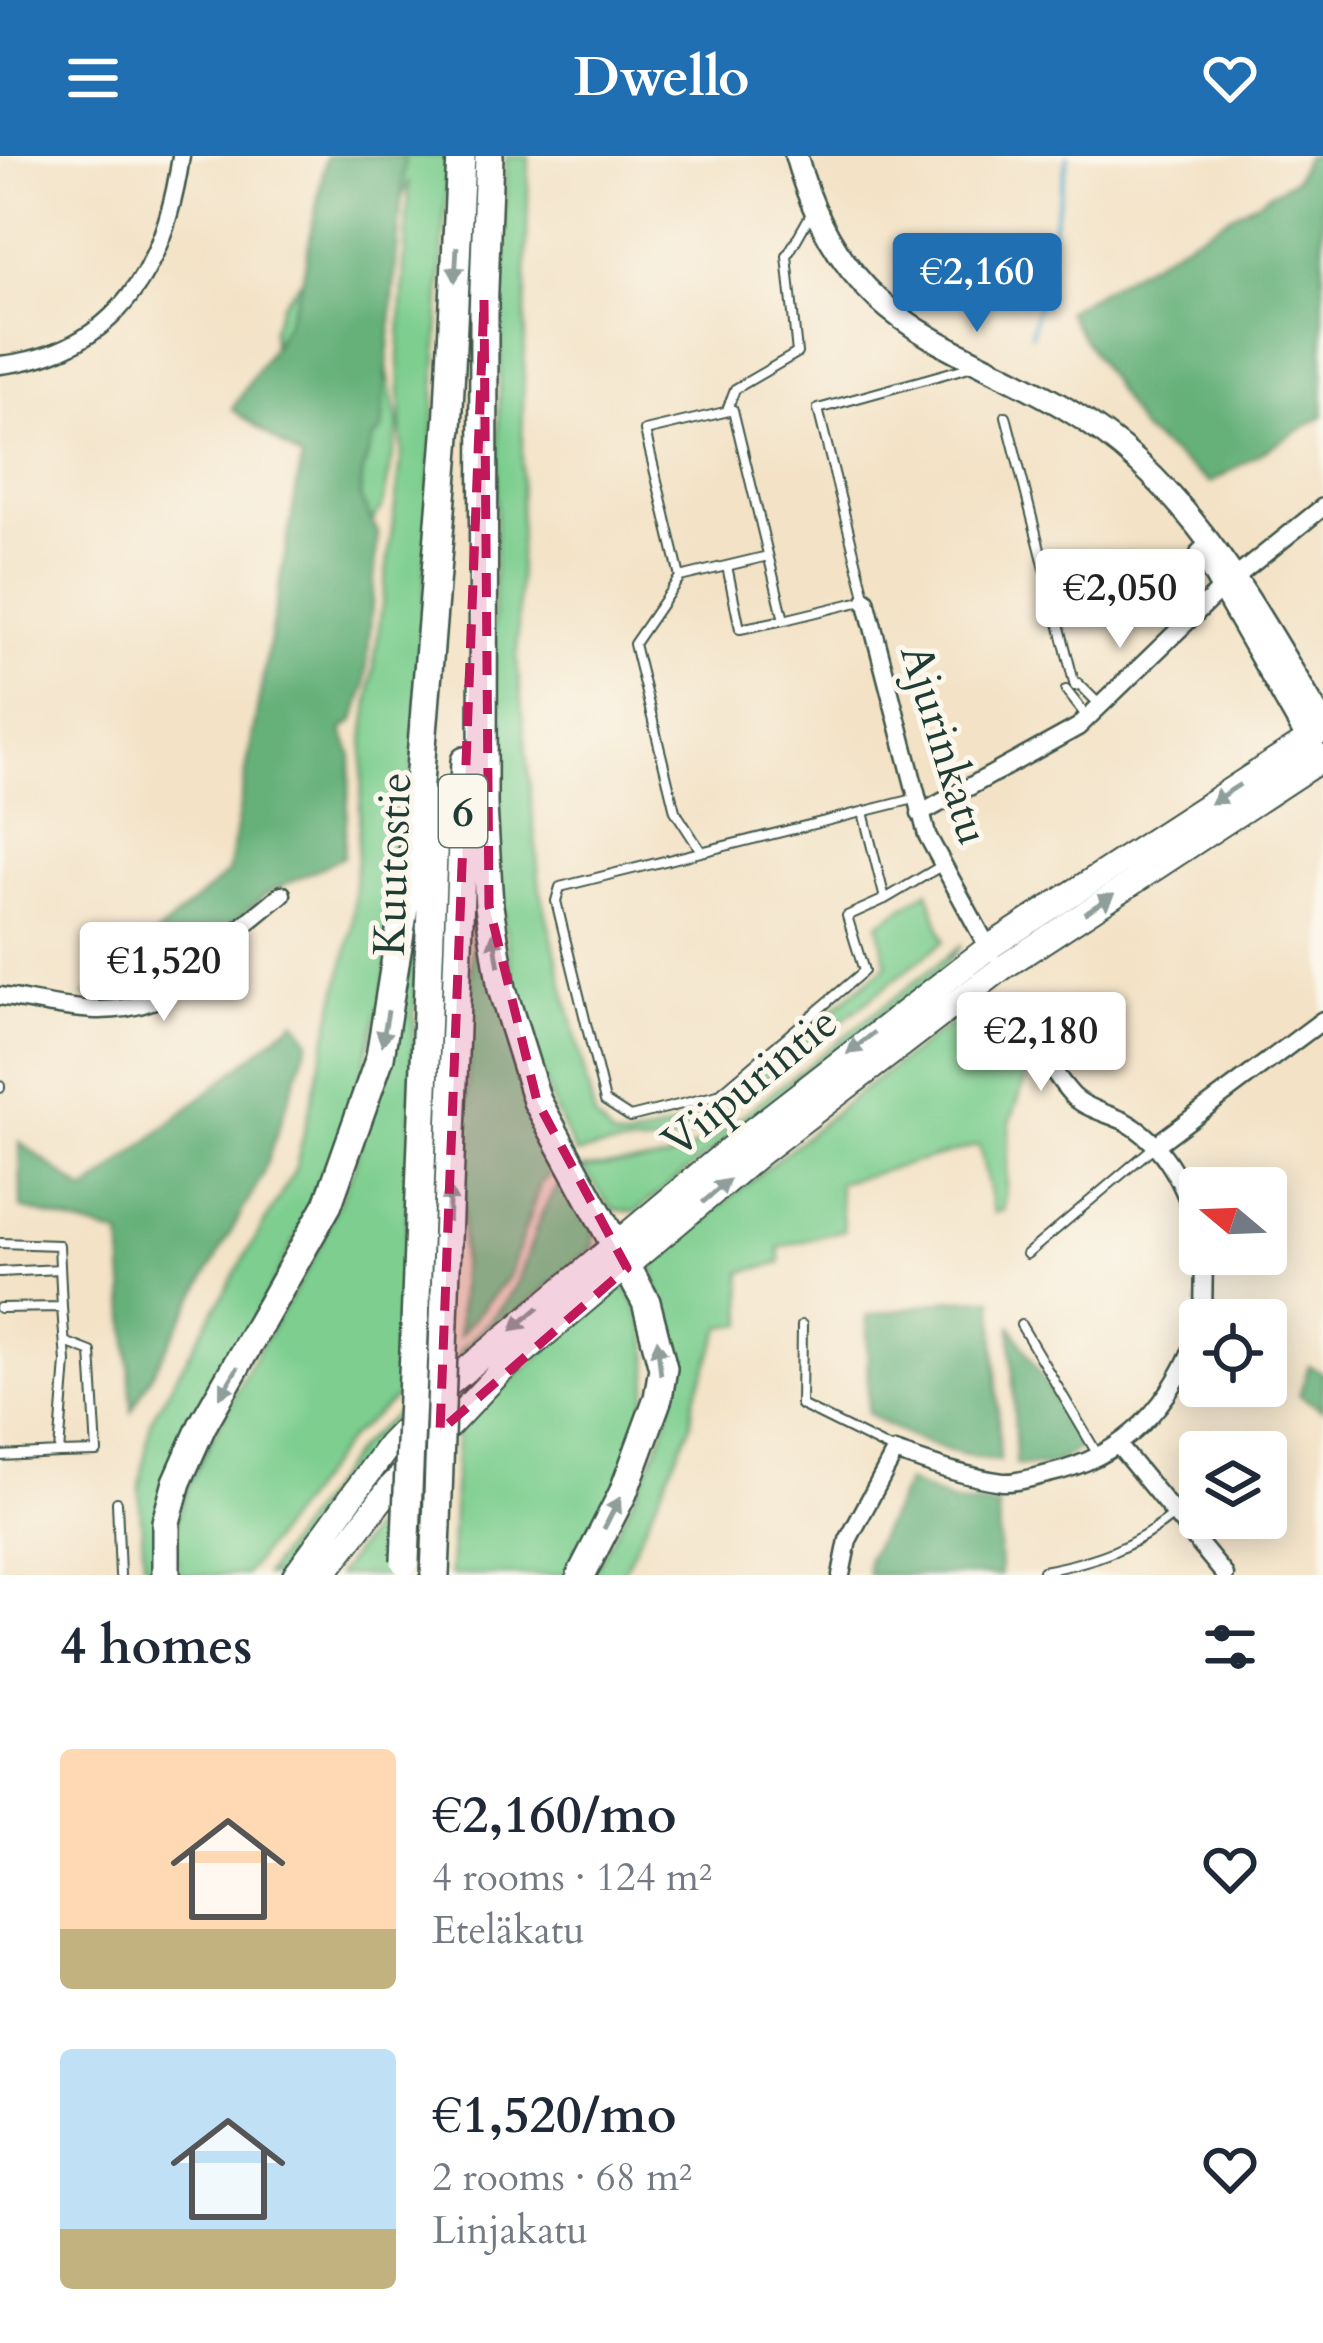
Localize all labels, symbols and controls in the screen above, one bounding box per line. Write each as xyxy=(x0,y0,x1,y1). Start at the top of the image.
text: Dwello xyxy=(573,42,750,115)
icon: menu xyxy=(60,45,126,111)
icon: heart xyxy=(1197,45,1263,111)
pin: €2,160 xyxy=(879,233,1075,335)
text: €2,160 xyxy=(920,245,1034,298)
one-way arrow xyxy=(446,246,465,284)
pin: €2,050 xyxy=(1022,549,1218,651)
text: €2,050 xyxy=(1063,561,1177,614)
street label: Ajurinkatu xyxy=(885,637,1004,852)
street label: Kuutostie xyxy=(359,771,426,957)
road number: 6 xyxy=(439,775,487,847)
one-way arrow xyxy=(1209,783,1242,805)
one-way arrow xyxy=(1083,894,1116,916)
pin: €1,520 xyxy=(66,922,262,1024)
one-way arrow xyxy=(486,930,505,968)
text: €1,520 xyxy=(107,934,221,987)
pin: €2,180 xyxy=(943,992,1139,1094)
street label: Viipurintie xyxy=(650,993,850,1172)
text: €2,180 xyxy=(984,1004,1098,1057)
one-way arrow xyxy=(375,1009,394,1047)
one-way arrow xyxy=(846,1031,877,1055)
north arrow xyxy=(1179,1167,1287,1275)
map controls xyxy=(1179,1167,1287,1539)
one-way arrow xyxy=(701,1179,731,1205)
one-way arrow xyxy=(439,1184,458,1222)
button: locate xyxy=(1179,1299,1287,1407)
one-way arrow xyxy=(510,1306,540,1332)
one-way arrow xyxy=(649,1338,668,1376)
one-way arrow xyxy=(219,1365,240,1399)
button: layers xyxy=(1179,1431,1287,1539)
one-way arrow xyxy=(602,1496,622,1531)
text: 4 homes xyxy=(60,1612,252,1682)
icon: filters xyxy=(1197,1614,1263,1680)
text: €2,160/mo xyxy=(432,1781,677,1851)
icon: home xyxy=(156,1797,300,1941)
icon: heart xyxy=(1197,1836,1263,1902)
text: 4 rooms · 124 m² xyxy=(432,1851,712,1904)
text: Eteläkatu xyxy=(432,1904,585,1957)
text: €1,520/mo xyxy=(432,2081,677,2151)
icon: home xyxy=(156,2097,300,2241)
icon: heart xyxy=(1197,2136,1263,2202)
text: 2 rooms · 68 m² xyxy=(432,2151,692,2204)
text: Linjakatu xyxy=(432,2204,588,2257)

